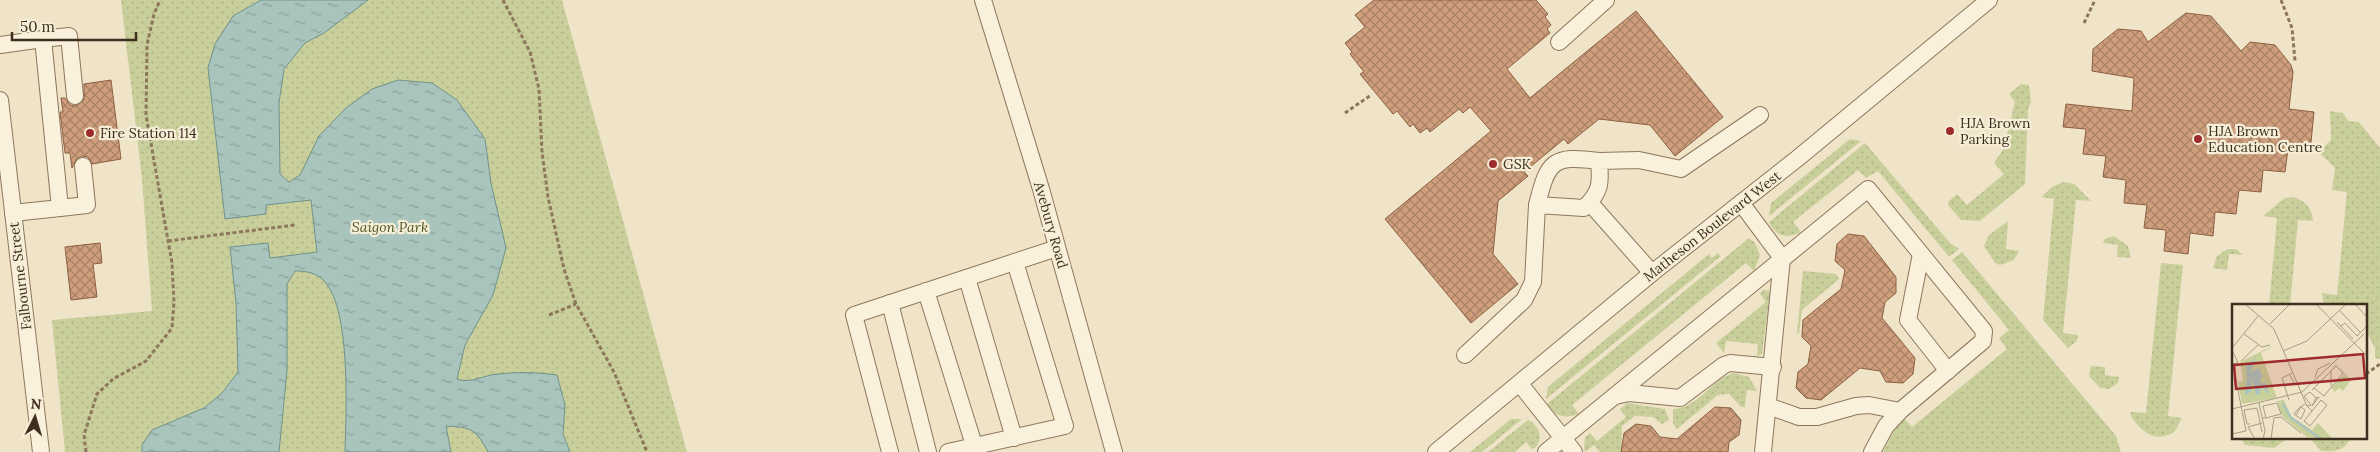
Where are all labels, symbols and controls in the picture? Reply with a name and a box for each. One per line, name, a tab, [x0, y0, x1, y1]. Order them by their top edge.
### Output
scale bar	[12, 10, 136, 42]
text: 50 m	[20, 17, 55, 36]
place label: HJA Brown Parking	[1960, 114, 2031, 148]
place label: HJA Brown Education Centre	[2208, 122, 2323, 156]
place label: Fire Station 114	[100, 124, 197, 142]
marker: HJA Brown Parking	[1944, 125, 1956, 137]
marker: Fire Station 114	[84, 127, 96, 139]
marker: HJA Brown Education Centre	[2192, 133, 2204, 145]
place label: GSK	[1503, 155, 1532, 173]
marker: GSK	[1487, 158, 1499, 170]
street label: Matheson Boulevard West	[1640, 166, 1785, 285]
street label: Avebury Road	[1030, 179, 1072, 270]
park label: Saigon Park	[352, 218, 428, 236]
street label: Falbourne Street	[4, 221, 36, 331]
inset map	[2232, 304, 2368, 440]
north arrow	[10, 392, 60, 442]
text: N	[30, 395, 42, 414]

